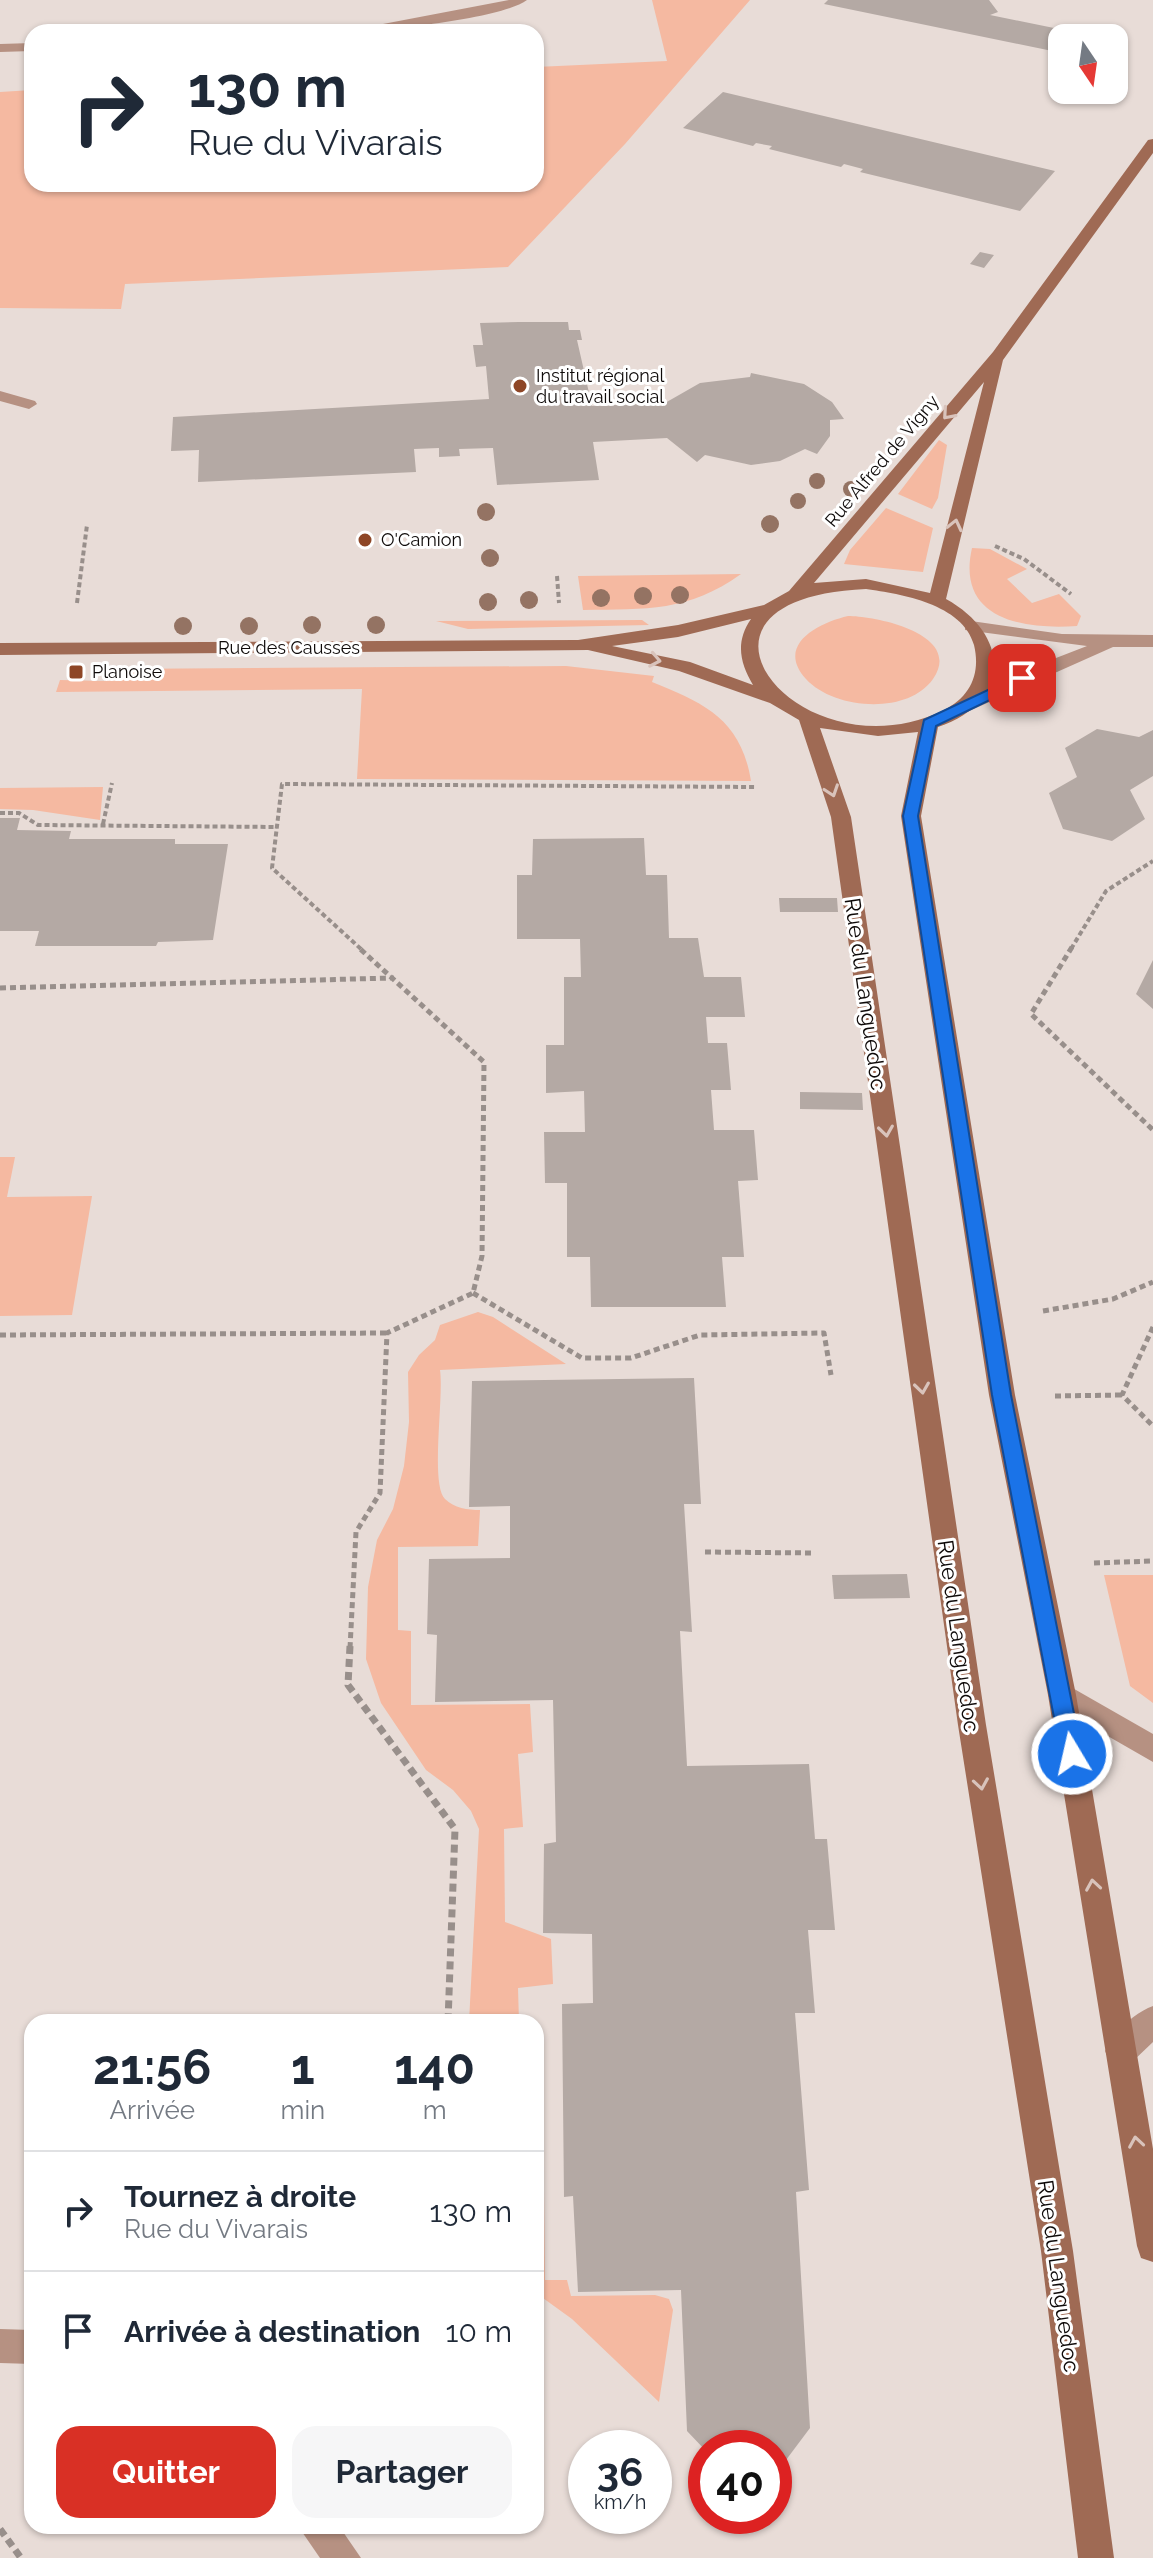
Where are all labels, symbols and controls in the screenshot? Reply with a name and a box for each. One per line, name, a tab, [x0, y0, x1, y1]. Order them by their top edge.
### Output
north arrow	[1048, 24, 1128, 104]
map controls	[1048, 24, 1128, 104]
text: 130 m	[188, 54, 347, 120]
icon: right	[56, 56, 160, 160]
text: Rue du Vivarais	[188, 121, 443, 163]
place label: Institut régional du travail social	[536, 365, 665, 407]
marker: Institut régional du travail social	[511, 377, 529, 395]
street label: Rue Alfred de Vigny	[820, 390, 943, 531]
one-way arrow	[943, 404, 958, 419]
one-way arrow	[946, 519, 963, 533]
place label: O'Camion	[381, 529, 462, 550]
marker: O'Camion	[356, 531, 374, 549]
street label: Rue des Causses	[218, 637, 360, 658]
pin	[988, 644, 1056, 712]
one-way arrow	[648, 651, 661, 668]
icon: arrive	[1000, 656, 1044, 700]
place label: Planoise	[92, 661, 163, 682]
marker: Planoise	[67, 663, 85, 681]
one-way arrow	[823, 784, 839, 798]
street label: Rue du Languedoc	[840, 896, 892, 1092]
one-way arrow	[877, 1125, 894, 1138]
one-way arrow	[913, 1381, 930, 1395]
street label: Rue du Languedoc	[933, 1538, 985, 1734]
position arrow	[1030, 1712, 1114, 1796]
one-way arrow	[972, 1777, 989, 1790]
one-way arrow	[1085, 1878, 1102, 1892]
text: 21:56	[93, 2039, 211, 2095]
text: 1	[291, 2039, 315, 2095]
text: 140	[394, 2039, 475, 2095]
text: Arrivée	[110, 2095, 195, 2125]
text: min	[281, 2095, 325, 2125]
text: m	[423, 2095, 447, 2125]
one-way arrow	[1128, 2135, 1145, 2148]
street label: Rue du Languedoc	[1033, 2178, 1085, 2374]
text: Tournez à droite	[124, 2179, 356, 2214]
icon: right	[56, 2189, 100, 2233]
text: 130 m	[430, 2194, 512, 2229]
text: Rue du Vivarais	[124, 2214, 308, 2244]
icon: arrive	[56, 2309, 100, 2353]
text: Arrivée à destination	[124, 2314, 420, 2349]
text: 10 m	[446, 2314, 512, 2349]
button: Quitter	[56, 2426, 276, 2518]
button: Partager	[292, 2426, 512, 2518]
speed limit sign: 40	[688, 2430, 792, 2534]
text: 36	[597, 2448, 643, 2495]
text: km/h	[594, 2490, 646, 2514]

